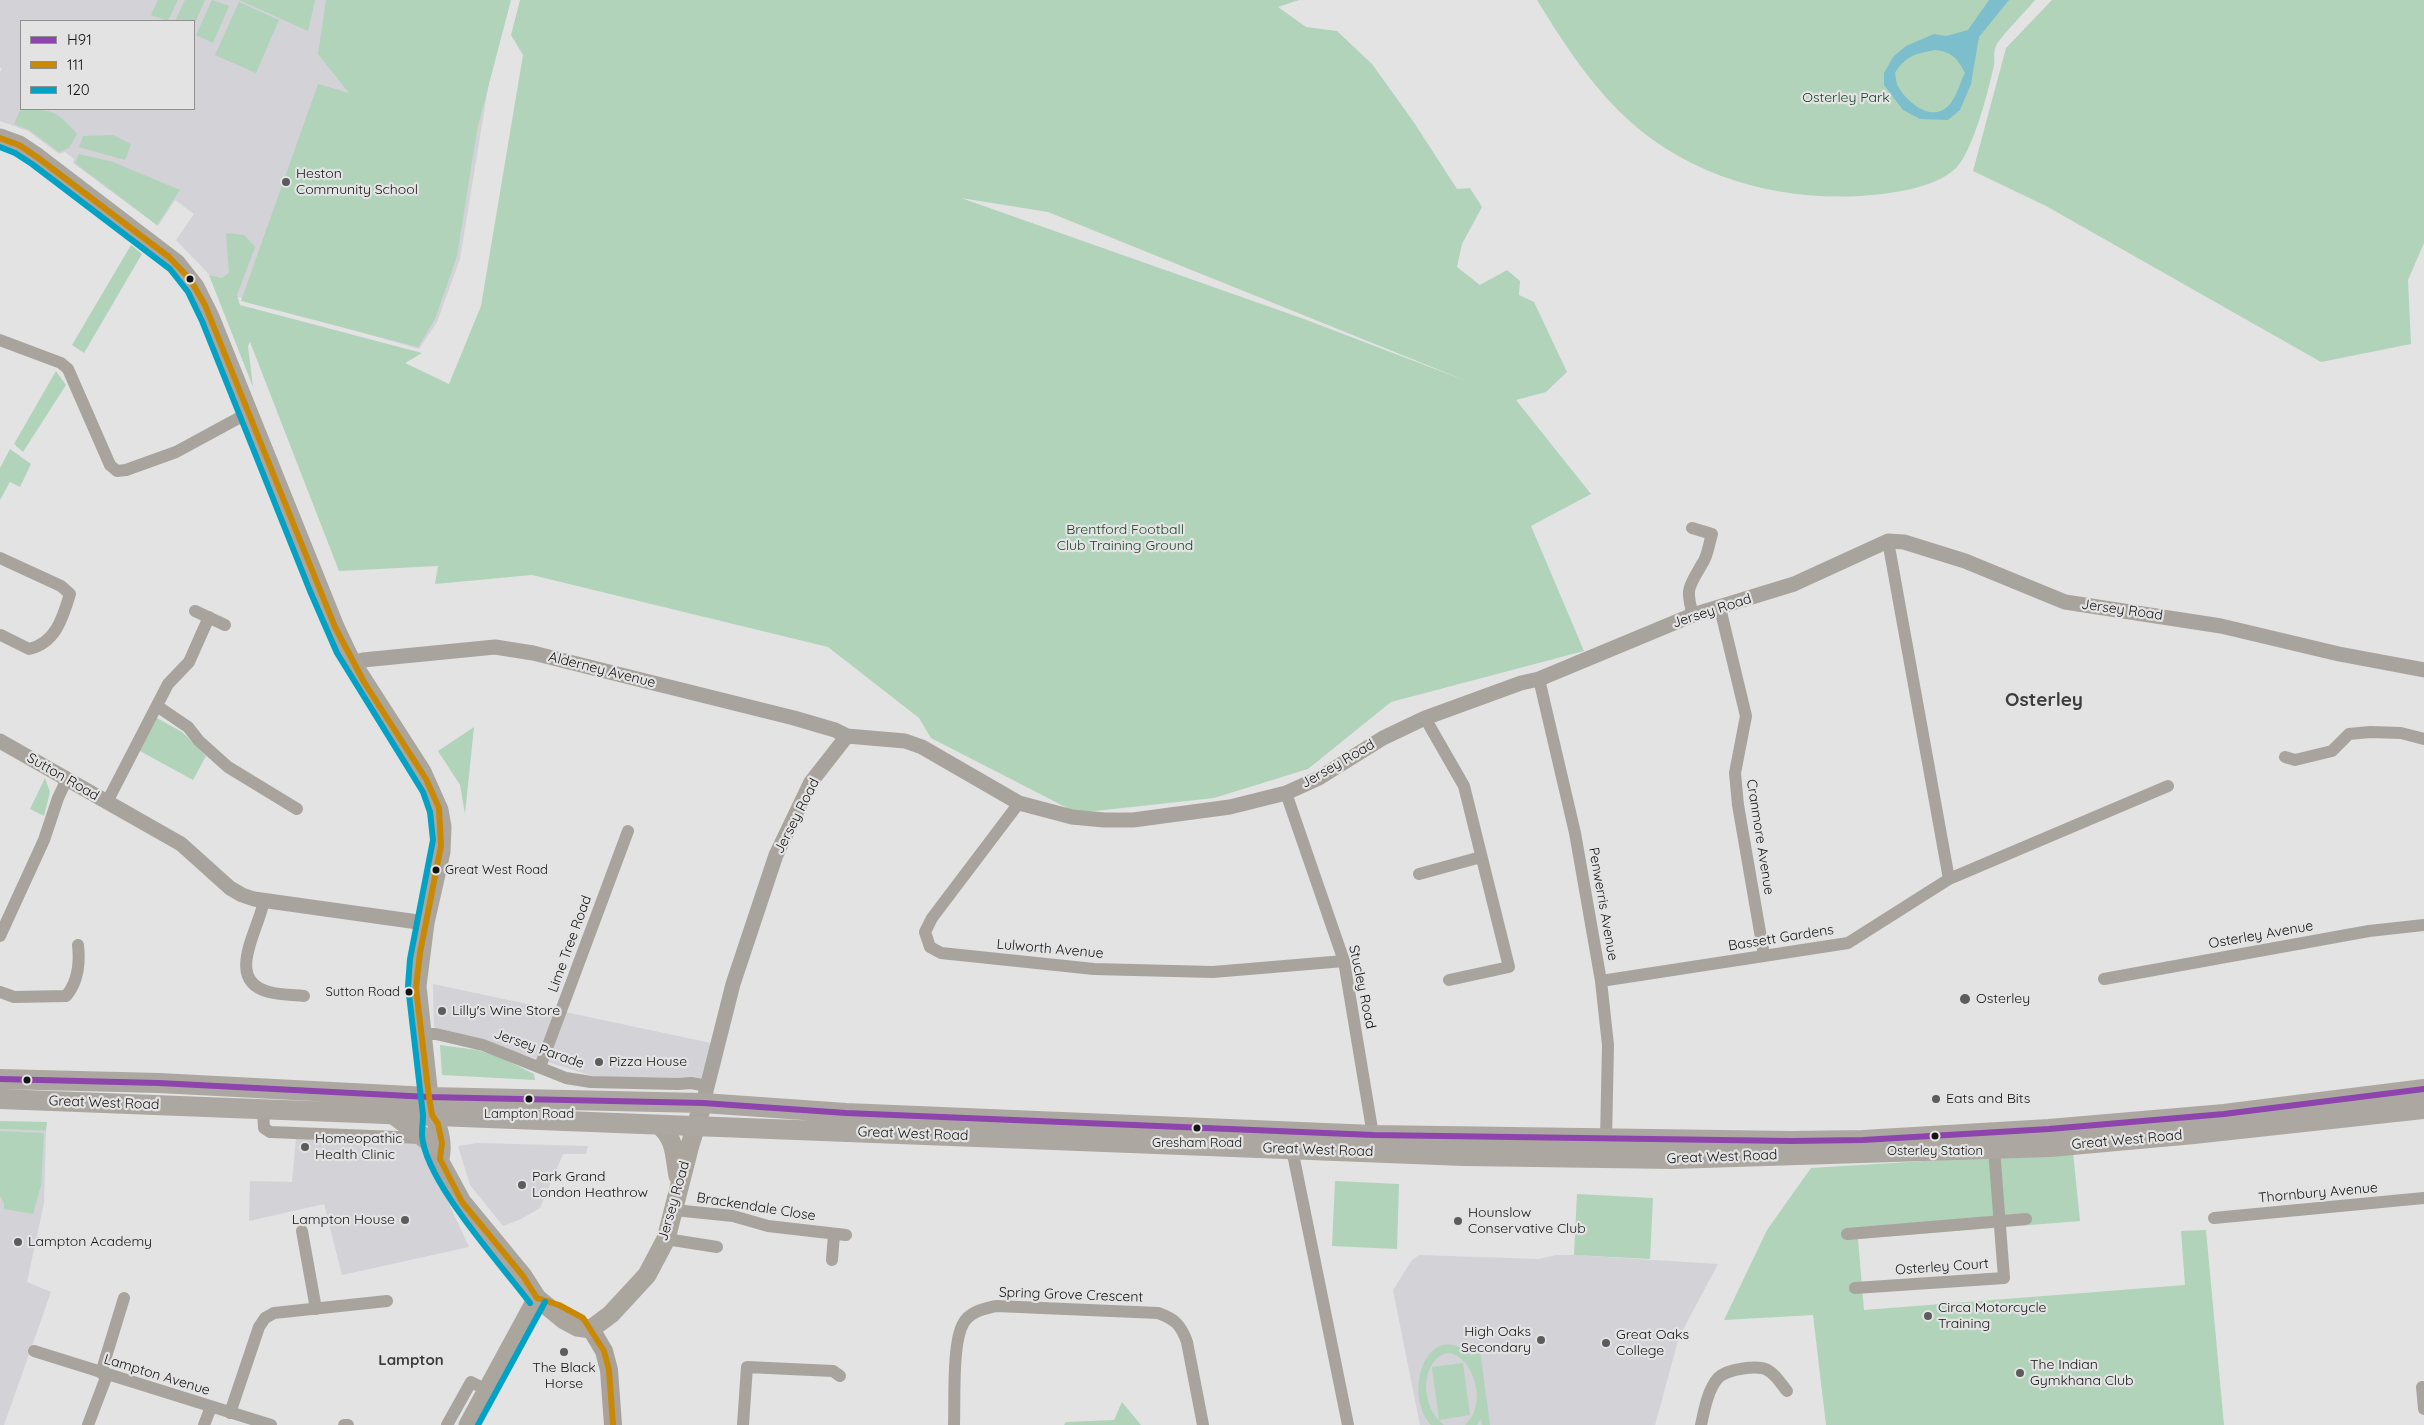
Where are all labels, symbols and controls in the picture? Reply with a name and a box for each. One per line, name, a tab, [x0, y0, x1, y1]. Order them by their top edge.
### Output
legend	[20, 20, 195, 110]
text: H91	[67, 30, 92, 49]
text: 111	[67, 55, 84, 74]
text: 120	[67, 80, 90, 99]
park label: Osterley Park	[1802, 90, 1890, 106]
place label: Heston Community School	[296, 166, 418, 198]
marker: Heston Community School	[280, 176, 292, 188]
unlabelled marker	[185, 274, 195, 284]
park label: Brentford Football Club Training Ground	[1057, 522, 1193, 554]
street label: Jersey Road	[1670, 590, 1754, 632]
street label: Jersey Road	[2080, 596, 2164, 624]
street label: Alderney Avenue	[547, 649, 657, 691]
district label: Osterley	[2005, 689, 2083, 711]
street label: Jersey Road	[1298, 736, 1378, 792]
street label: Sutton Road	[24, 750, 102, 804]
street label: Jersey Road	[771, 776, 823, 856]
street label: Cranmore Avenue	[1743, 778, 1777, 896]
street label: Penwerris Avenue	[1585, 846, 1621, 962]
place label: Great West Road	[445, 862, 548, 878]
marker: Great West Road	[431, 865, 441, 875]
street label: Lime Tree Road	[545, 893, 595, 995]
street label: Osterley Avenue	[2207, 918, 2315, 952]
street label: Bassett Gardens	[1727, 921, 1835, 955]
street label: Lulworth Avenue	[996, 936, 1104, 962]
street label: Stucley Road	[1345, 944, 1379, 1030]
place label: Sutton Road	[325, 984, 400, 1000]
marker: Sutton Road	[404, 987, 414, 997]
place label: Osterley	[1976, 991, 2030, 1007]
marker: Osterley	[1958, 992, 1972, 1006]
place label: Lilly's Wine Store	[452, 1003, 560, 1019]
marker: Lilly's Wine Store	[436, 1005, 448, 1017]
street label: Jersey Parade	[492, 1026, 586, 1072]
place label: Pizza House	[609, 1054, 687, 1070]
marker: Pizza House	[593, 1056, 605, 1068]
unlabelled marker	[22, 1075, 32, 1085]
place label: Eats and Bits	[1946, 1091, 2030, 1107]
street label: Great West Road	[48, 1093, 160, 1113]
marker: Eats and Bits	[1930, 1093, 1942, 1105]
marker: Lampton Road	[524, 1094, 534, 1104]
place label: Lampton Road	[484, 1106, 574, 1122]
marker: Gresham Road	[1192, 1123, 1202, 1133]
street label: Great West Road	[857, 1124, 969, 1144]
street label: Great West Road	[2071, 1127, 2183, 1153]
place label: Homeopathic Health Clinic	[315, 1131, 403, 1164]
marker: Osterley Station	[1930, 1131, 1940, 1141]
place label: Gresham Road	[1152, 1135, 1242, 1151]
street label: Great West Road	[1262, 1140, 1374, 1160]
marker: Homeopathic Health Clinic	[299, 1141, 311, 1153]
place label: Osterley Station	[1887, 1143, 1983, 1159]
street label: Great West Road	[1666, 1147, 1778, 1167]
street label: Jersey Road	[655, 1159, 693, 1243]
place label: Park Grand London Heathrow	[532, 1169, 648, 1202]
marker: Park Grand London Heathrow	[516, 1179, 528, 1191]
street label: Thornbury Avenue	[2258, 1179, 2378, 1207]
street label: Brackendale Close	[695, 1189, 817, 1225]
place label: Hounslow Conservative Club	[1468, 1205, 1586, 1238]
place label: Lampton House	[292, 1212, 395, 1228]
marker: Lampton House	[399, 1214, 411, 1226]
marker: Hounslow Conservative Club	[1452, 1215, 1464, 1227]
place label: Lampton Academy	[28, 1234, 152, 1250]
marker: Lampton Academy	[12, 1236, 24, 1248]
street label: Osterley Court	[1895, 1255, 1989, 1279]
street label: Spring Grove Crescent	[999, 1284, 1143, 1306]
place label: Circa Motorcycle Training	[1938, 1300, 2046, 1332]
marker: Circa Motorcycle Training	[1922, 1310, 1934, 1322]
place label: High Oaks Secondary	[1461, 1324, 1531, 1356]
place label: Great Oaks College	[1616, 1327, 1689, 1360]
marker: High Oaks Secondary	[1535, 1334, 1547, 1346]
marker: Great Oaks College	[1600, 1337, 1612, 1349]
marker: The Black Horse	[558, 1346, 570, 1358]
street label: Lampton Avenue	[102, 1351, 212, 1399]
district label: Lampton	[378, 1351, 444, 1369]
place label: The Indian Gymkhana Club	[2030, 1357, 2133, 1390]
place label: The Black Horse	[532, 1360, 596, 1392]
marker: The Indian Gymkhana Club	[2014, 1367, 2026, 1379]

